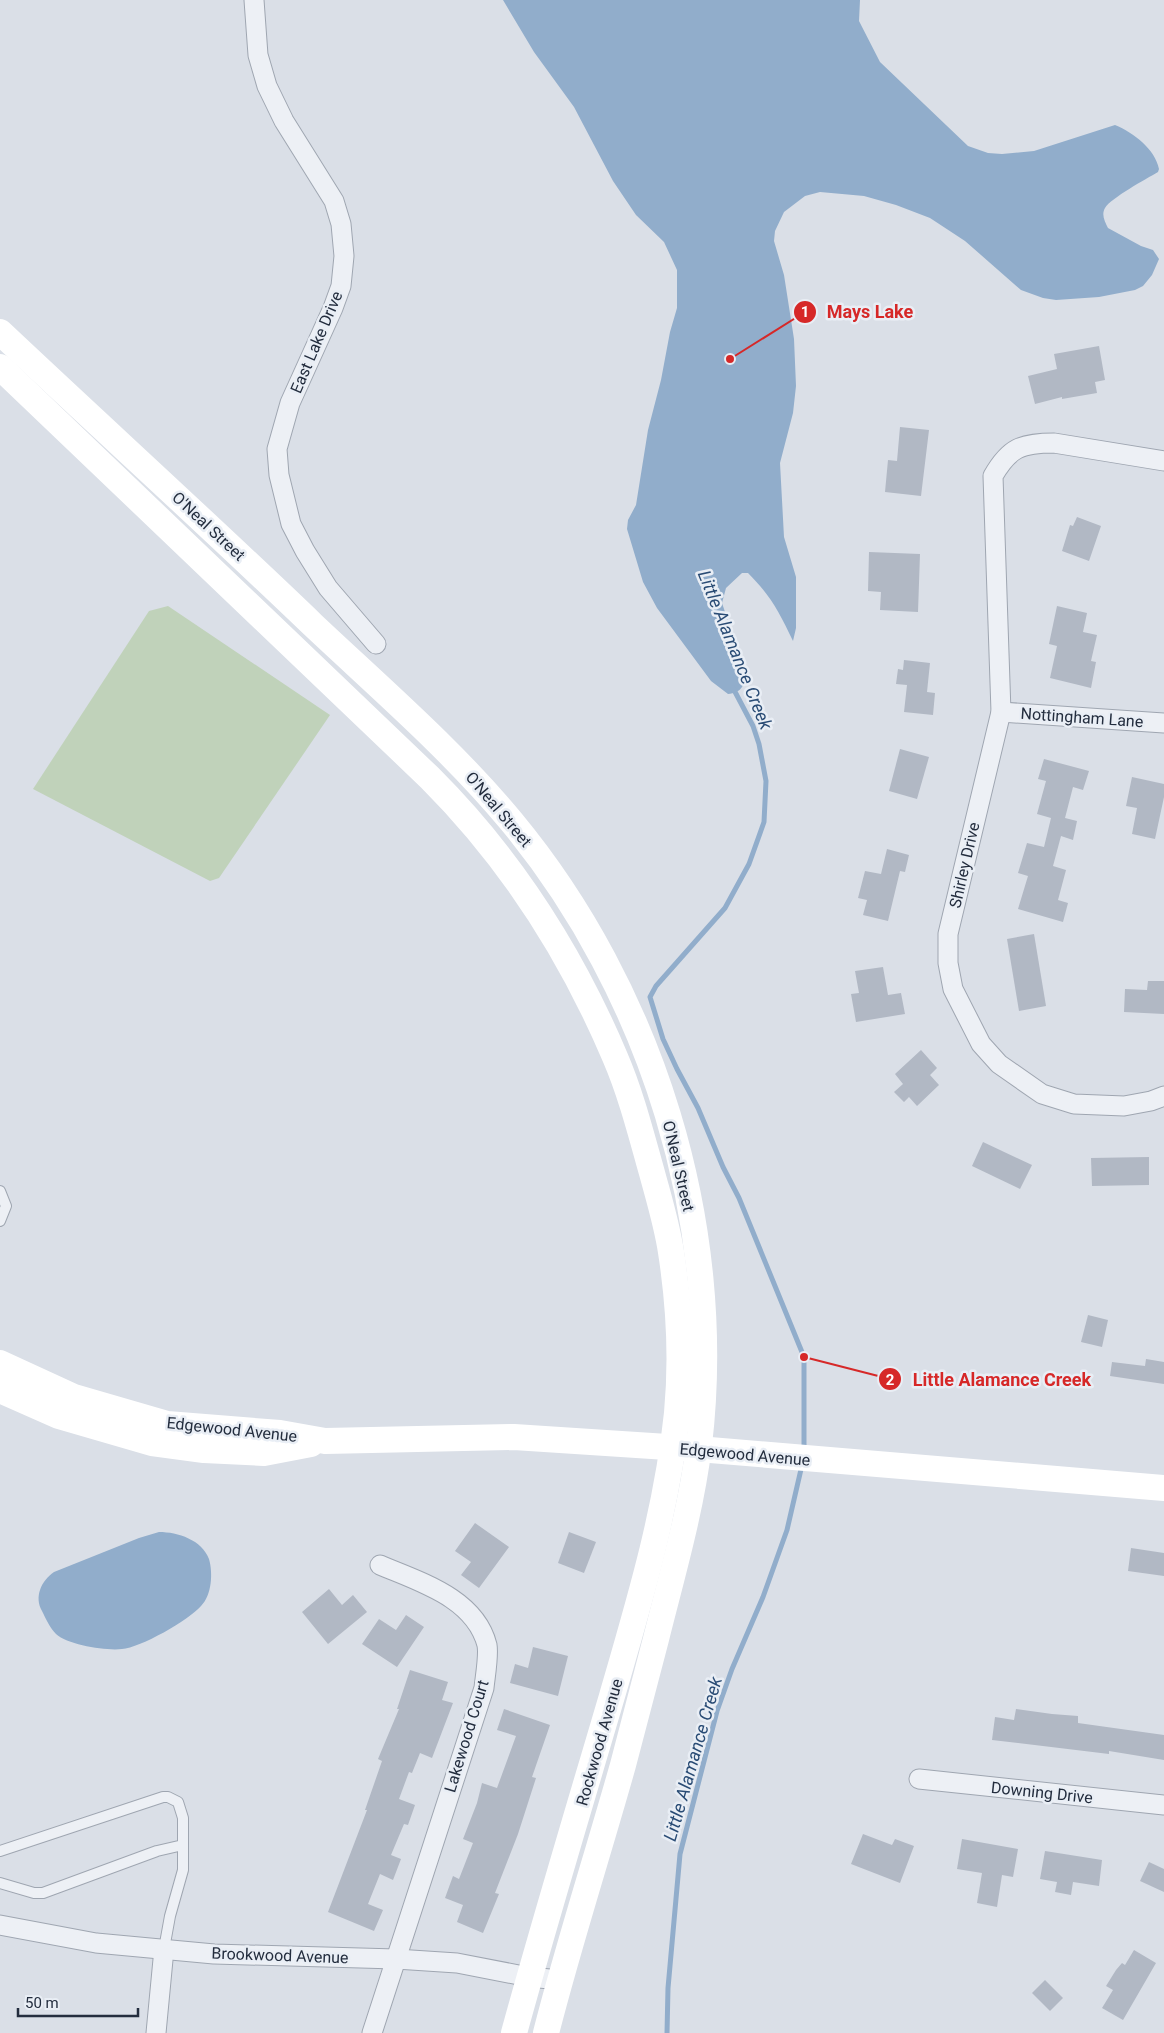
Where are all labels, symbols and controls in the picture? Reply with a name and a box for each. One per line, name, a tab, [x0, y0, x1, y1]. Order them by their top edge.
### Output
street label: East Lake Drive	[286, 288, 346, 396]
callout: Mays Lake	[792, 295, 924, 328]
text: Mays Lake	[827, 301, 914, 322]
text: 1	[801, 303, 809, 321]
street label: O'Neal Street	[168, 488, 249, 565]
water label: Little Alamance Creek	[694, 567, 777, 734]
street label: Nottingham Lane	[1020, 704, 1144, 731]
street label: O'Neal Street	[462, 768, 536, 851]
street label: Shirley Drive	[945, 820, 984, 910]
street label: O'Neal Street	[659, 1119, 698, 1213]
callout: Little Alamance Creek	[878, 1363, 1101, 1396]
text: Little Alamance Creek	[913, 1369, 1092, 1390]
text: 2	[886, 1371, 895, 1389]
street label: Edgewood Avenue	[166, 1413, 298, 1446]
street label: Edgewood Avenue	[679, 1439, 811, 1470]
water label: Little Alamance Creek	[659, 1673, 726, 1843]
street label: Rockwood Avenue	[572, 1677, 627, 1808]
street label: Lakewood Court	[440, 1678, 493, 1795]
street label: Downing Drive	[990, 1778, 1094, 1807]
street label: Brookwood Avenue	[211, 1944, 349, 1967]
scale bar	[18, 1986, 138, 2018]
text: 50 m	[25, 1994, 59, 2012]

